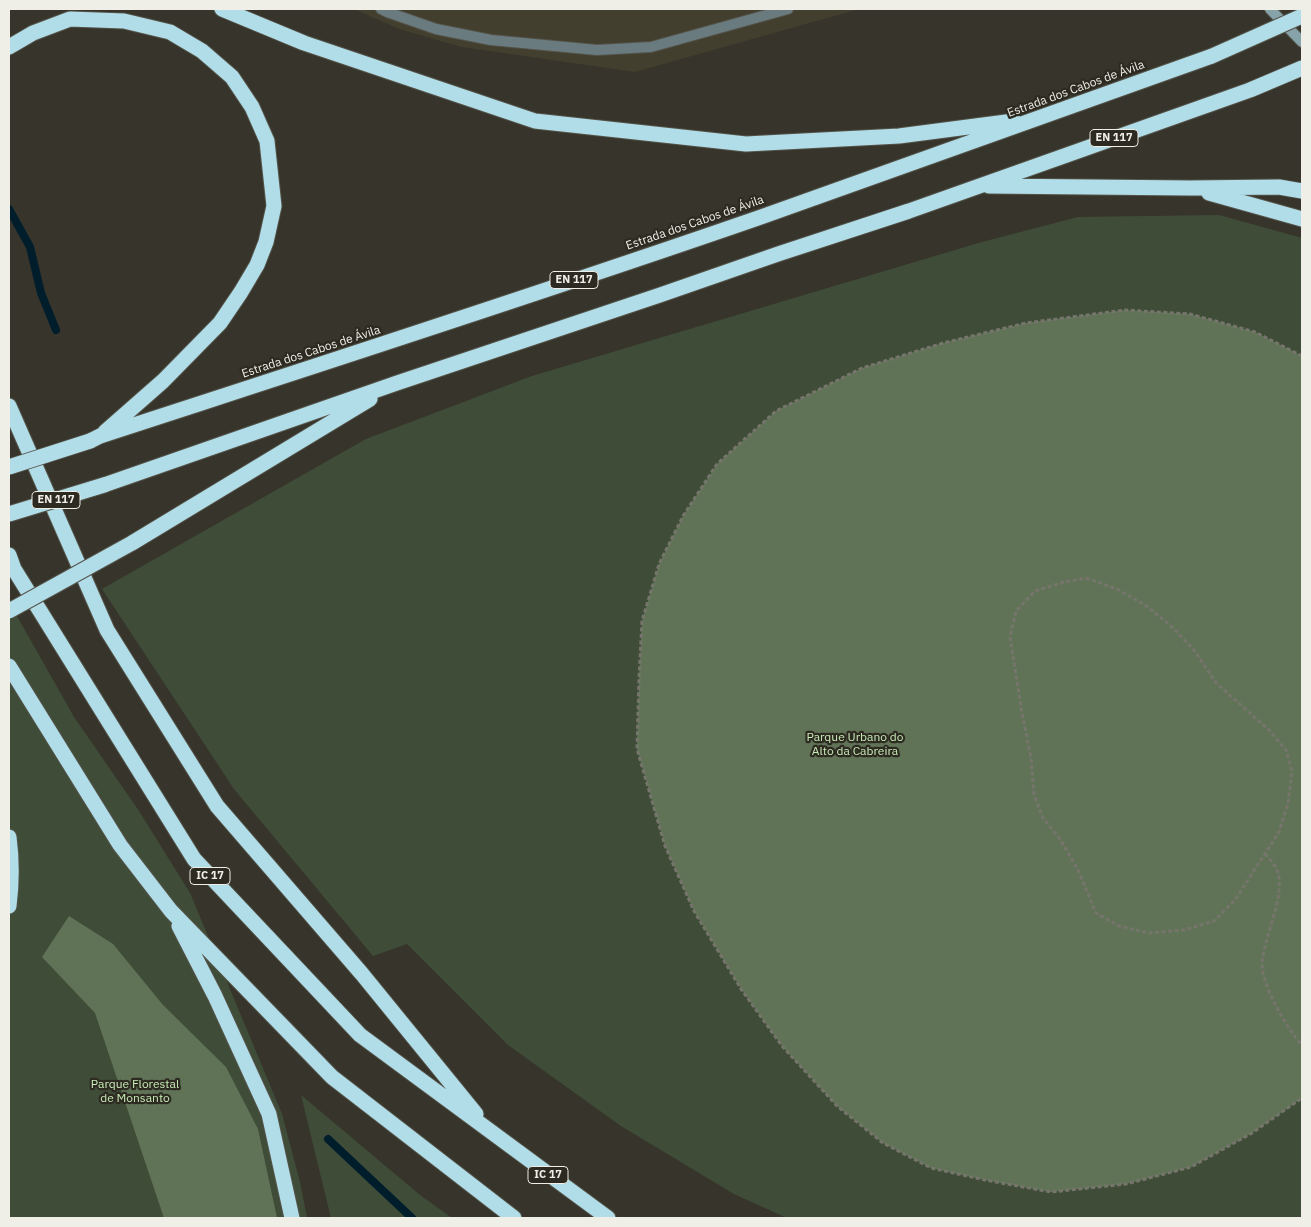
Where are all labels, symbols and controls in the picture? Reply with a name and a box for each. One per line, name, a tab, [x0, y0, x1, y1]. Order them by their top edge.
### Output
street label: Estrada dos Cabos de Ávila	[1005, 57, 1147, 121]
road number: EN 117	[1090, 130, 1138, 146]
street label: Estrada dos Cabos de Ávila	[624, 193, 766, 253]
road number: EN 117	[550, 272, 598, 288]
street label: Estrada dos Cabos de Ávila	[240, 323, 382, 381]
road number: EN 117	[32, 492, 80, 508]
park label: Parque Urbano do Alto da Cabreira	[806, 731, 904, 759]
road number: IC 17	[190, 868, 230, 884]
park label: Parque Florestal de Monsanto	[91, 1078, 179, 1106]
road number: IC 17	[528, 1166, 568, 1184]

